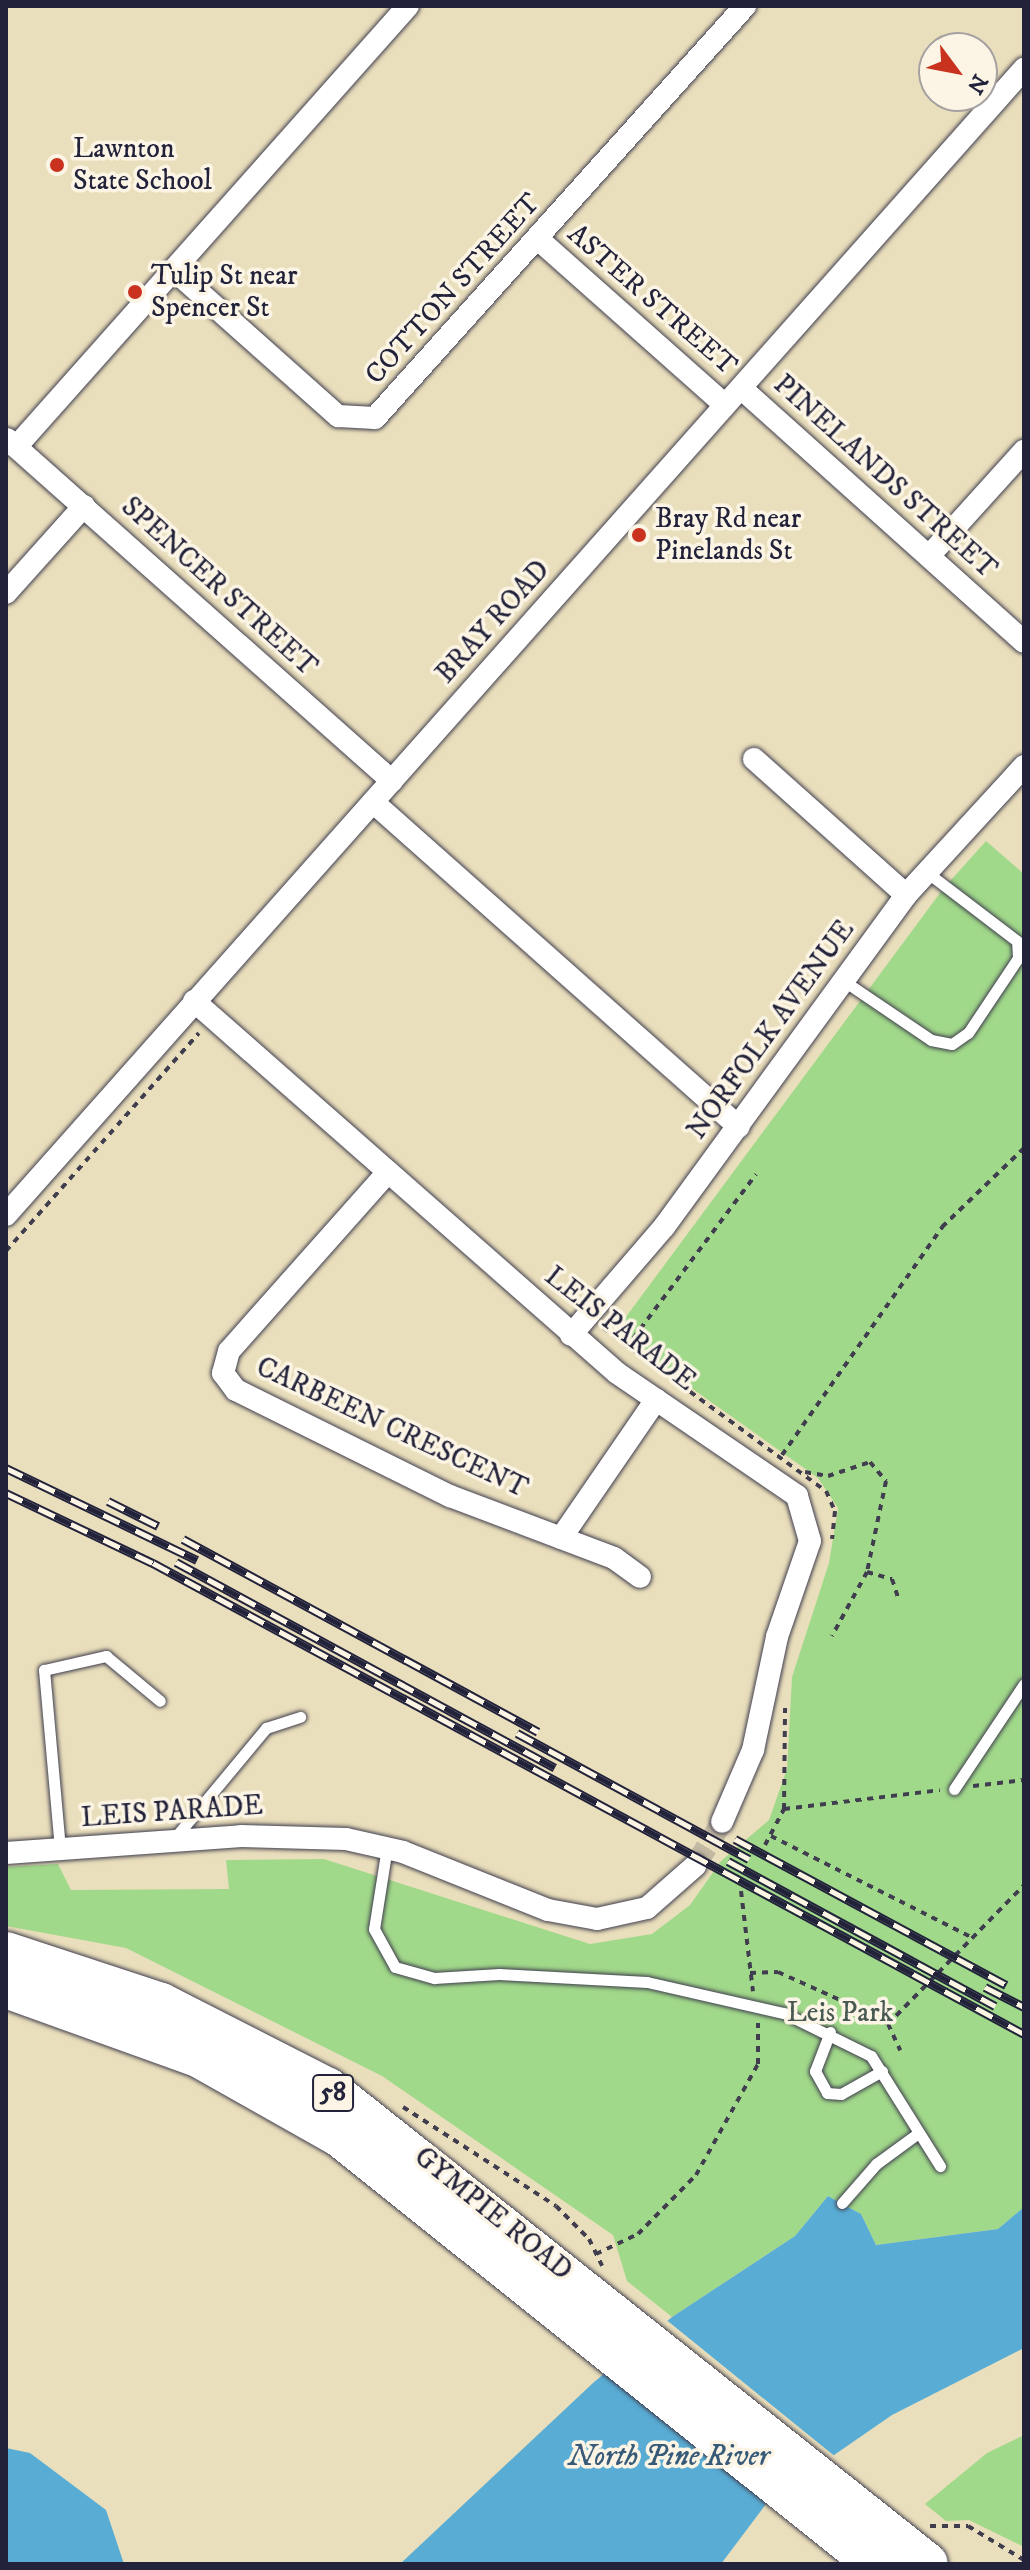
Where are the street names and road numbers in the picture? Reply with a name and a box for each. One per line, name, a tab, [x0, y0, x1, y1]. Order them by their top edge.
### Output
street label: COTTON STREET	[358, 187, 548, 391]
street label: ASTER STREET	[560, 217, 744, 383]
street label: PINELANDS STREET	[766, 368, 1004, 586]
street label: SPENCER STREET	[114, 490, 324, 684]
street label: BRAY ROAD	[429, 554, 557, 690]
street label: NORFOLK AVENUE	[680, 914, 862, 1146]
street label: LEIS PARADE	[538, 1260, 702, 1398]
street label: CARBEEN CRESCENT	[251, 1350, 533, 1506]
street label: LEIS PARADE	[80, 1789, 264, 1835]
road number: 58	[311, 2071, 355, 2115]
street label: GYMPIE ROAD	[407, 2140, 579, 2288]

